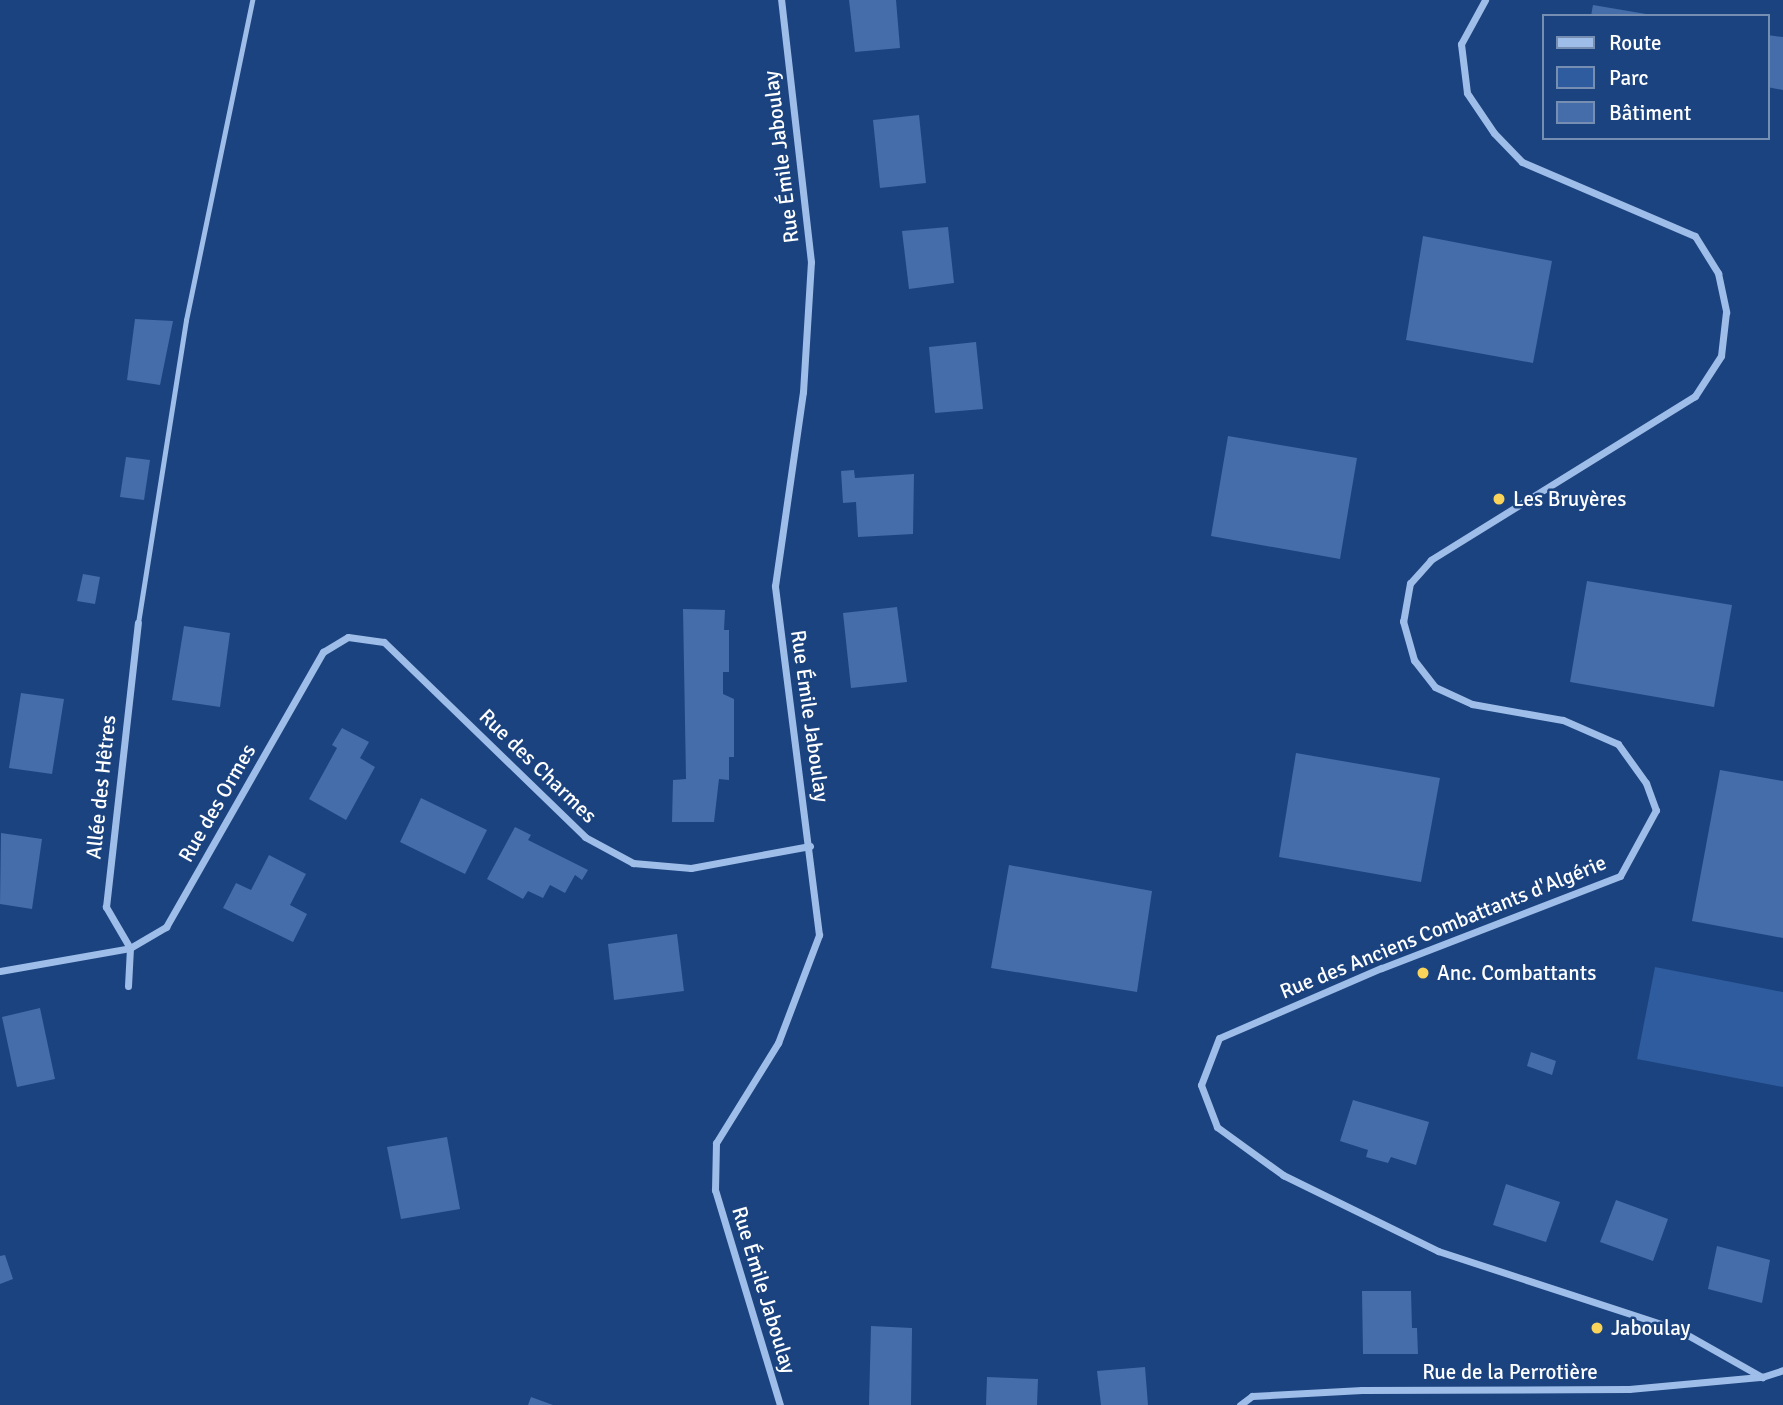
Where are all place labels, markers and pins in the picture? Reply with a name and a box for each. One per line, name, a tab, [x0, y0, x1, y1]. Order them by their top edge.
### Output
place label: Les Bruyères	[1513, 486, 1626, 512]
marker: Les Bruyères	[1491, 491, 1507, 507]
place label: Anc. Combattants	[1437, 960, 1596, 986]
marker: Anc. Combattants	[1415, 965, 1431, 981]
place label: Jaboulay	[1611, 1315, 1690, 1341]
marker: Jaboulay	[1589, 1320, 1605, 1336]

